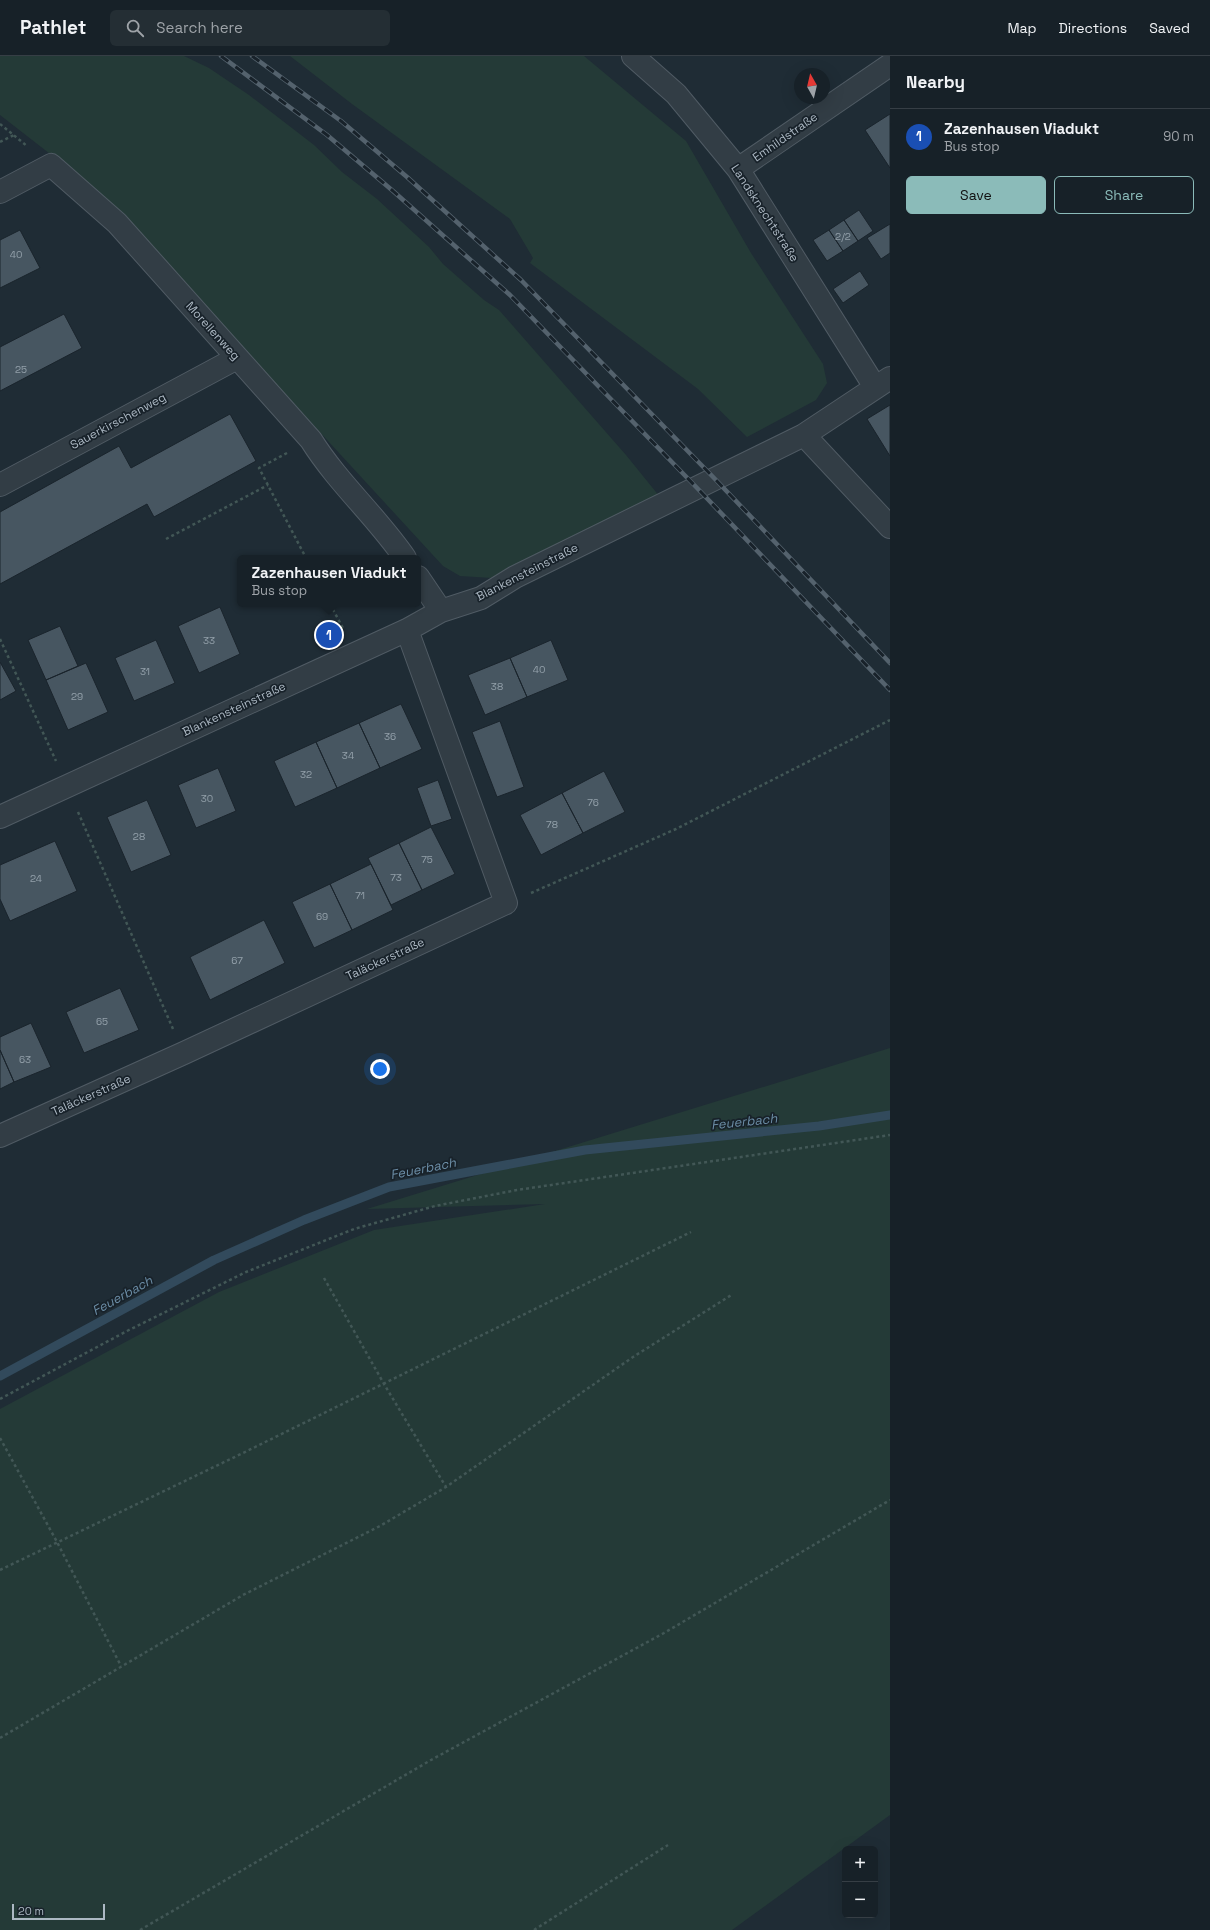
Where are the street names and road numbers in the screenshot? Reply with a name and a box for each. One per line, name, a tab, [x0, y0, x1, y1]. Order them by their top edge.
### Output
street label: Emhildstraße	[749, 109, 821, 165]
street label: Landsknechtstraße	[727, 161, 803, 265]
street label: Morellenweg	[182, 298, 244, 364]
street label: Sauerkirschenweg	[67, 389, 169, 453]
street label: Blankensteinstraße	[473, 539, 581, 605]
street label: Blankensteinstraße	[180, 678, 288, 740]
street label: Taläckerstraße	[343, 934, 427, 984]
street label: Taläckerstraße	[49, 1070, 133, 1120]

